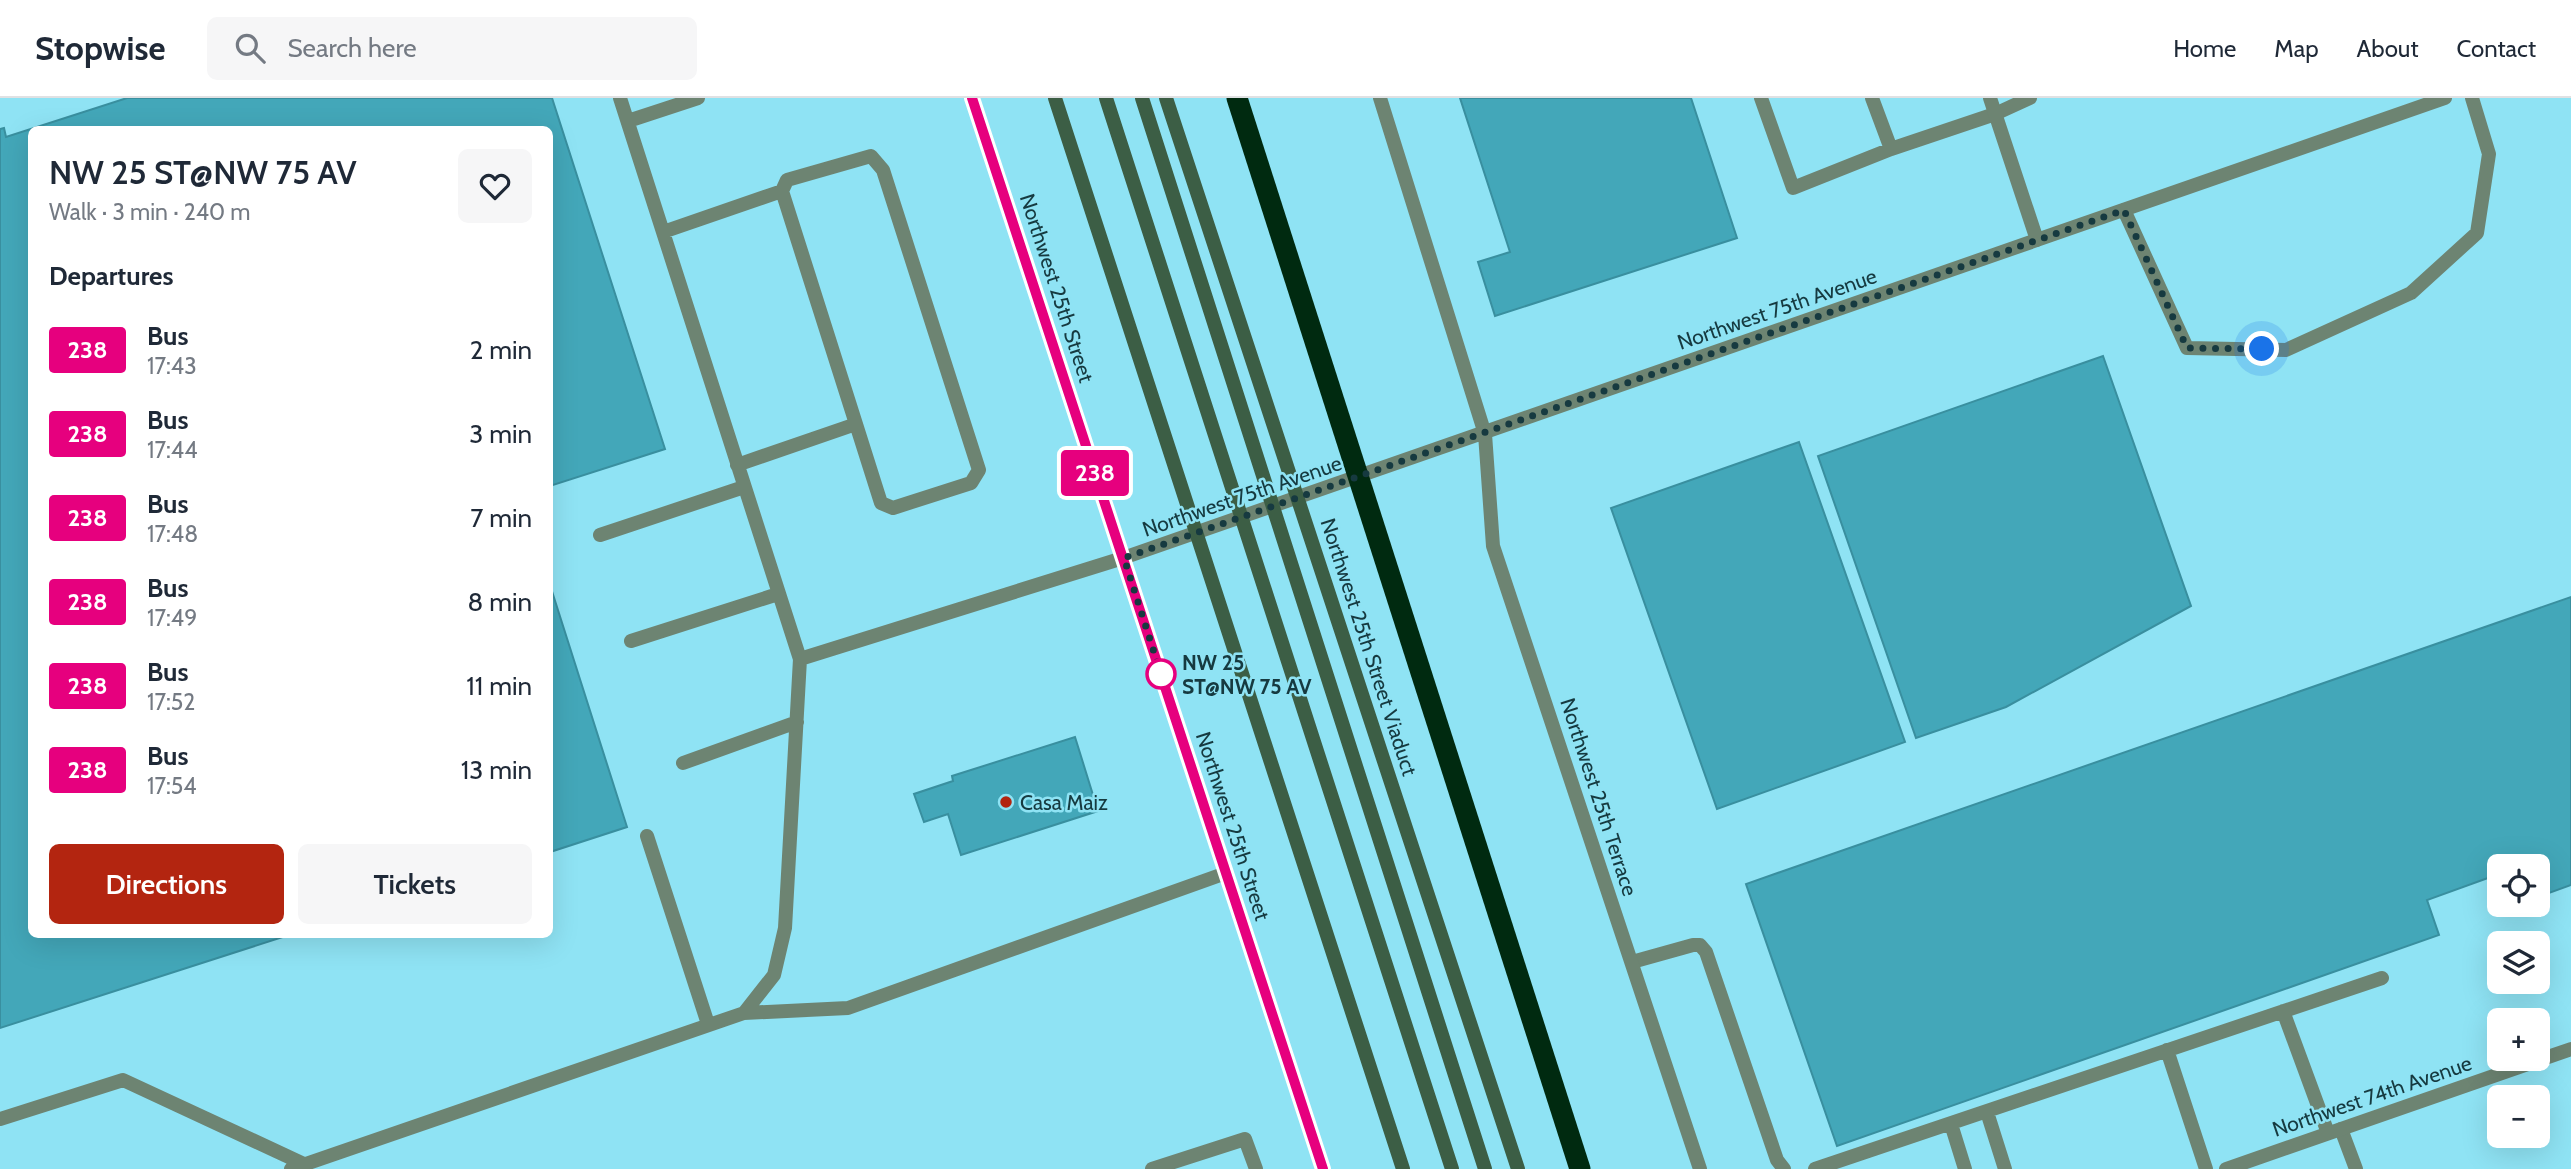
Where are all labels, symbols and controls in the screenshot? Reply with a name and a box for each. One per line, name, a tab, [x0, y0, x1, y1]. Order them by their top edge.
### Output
search box	[207, 17, 697, 80]
text: Stopwise	[35, 28, 165, 68]
icon: search	[231, 29, 269, 67]
text: Search here	[287, 32, 417, 64]
text: Home	[2173, 34, 2236, 63]
text: Map	[2274, 34, 2319, 63]
text: About	[2357, 34, 2419, 63]
text: Contact	[2457, 34, 2536, 63]
button: heart	[458, 149, 532, 223]
text: NW 25 ST@NW 75 AV	[49, 152, 357, 192]
street label: Northwest 25th Street	[1015, 191, 1099, 385]
text: Walk · 3 min · 240 m	[49, 198, 251, 226]
text: Departures	[49, 260, 173, 292]
street label: Northwest 75th Avenue	[1674, 263, 1880, 355]
text: Bus	[147, 320, 188, 352]
your location	[2244, 331, 2279, 366]
text: 2 min	[470, 334, 532, 366]
text: 238	[67, 335, 108, 364]
text: 17:43	[147, 352, 197, 380]
text: Bus	[147, 404, 188, 436]
text: 3 min	[469, 418, 532, 450]
text: 238	[67, 419, 108, 448]
text: 17:44	[147, 436, 197, 464]
line badge: 238	[1055, 450, 1135, 496]
street label: Northwest 75th Avenue	[1139, 450, 1345, 542]
text: 238	[1075, 458, 1115, 487]
text: Bus	[147, 488, 188, 520]
text: 7 min	[470, 502, 532, 534]
text: 238	[67, 503, 108, 532]
street label: Northwest 25th Street Viaduct	[1316, 515, 1422, 779]
text: 17:48	[147, 520, 198, 548]
text: Bus	[147, 572, 188, 604]
text: 8 min	[468, 586, 532, 618]
text: 238	[67, 587, 108, 616]
text: 17:49	[147, 604, 197, 632]
place label: NW 25 ST@NW 75 AV	[1182, 650, 1312, 699]
text: Bus	[147, 656, 188, 688]
marker: NW 25 ST@NW 75 AV	[1146, 659, 1176, 689]
text: 11 min	[466, 670, 532, 702]
text: 238	[67, 671, 108, 700]
text: 17:52	[147, 688, 195, 716]
street label: Northwest 25th Terrace	[1555, 695, 1643, 899]
street label: Northwest 25th Street	[1191, 729, 1275, 923]
text: Bus	[147, 740, 188, 772]
text: 13 min	[461, 754, 532, 786]
text: 238	[67, 755, 108, 784]
text: 17:54	[147, 772, 197, 800]
place label: Casa Maiz	[1020, 790, 1108, 815]
marker: Casa Maiz	[998, 794, 1014, 810]
button: Directions	[49, 844, 284, 924]
button: Tickets	[298, 844, 532, 924]
map controls	[2487, 854, 2550, 1148]
button: locate	[2487, 854, 2550, 917]
button: layers	[2487, 931, 2550, 994]
button: +	[2487, 1008, 2550, 1071]
street label: Northwest 74th Avenue	[2269, 1050, 2475, 1142]
button: −	[2487, 1085, 2550, 1148]

